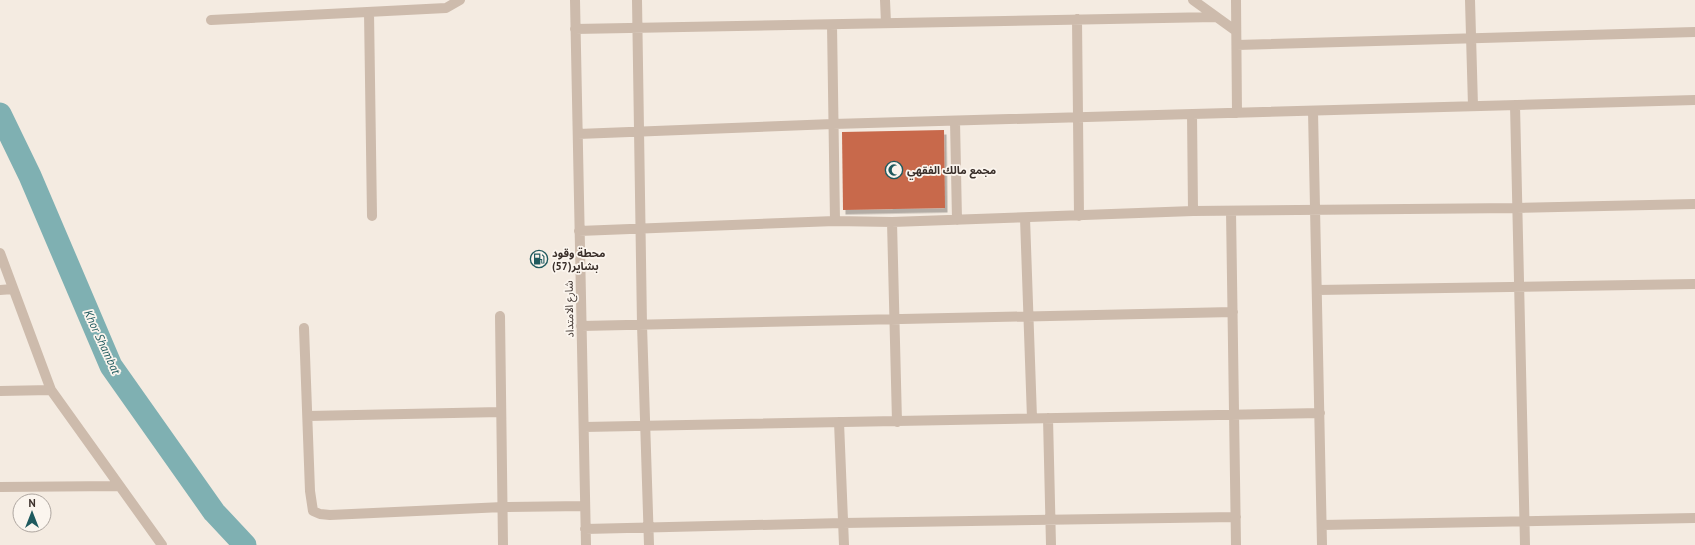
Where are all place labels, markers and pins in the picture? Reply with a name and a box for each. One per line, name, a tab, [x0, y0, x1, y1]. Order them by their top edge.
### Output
mosque icon: مجمع مالك الفقهي	[884, 160, 904, 180]
place label: مجمع مالك الفقهي	[907, 163, 996, 180]
place label: محطة وقود بشاير(57)	[552, 246, 605, 273]
fuel station icon: محطة وقود بشاير(57)	[529, 249, 549, 269]

